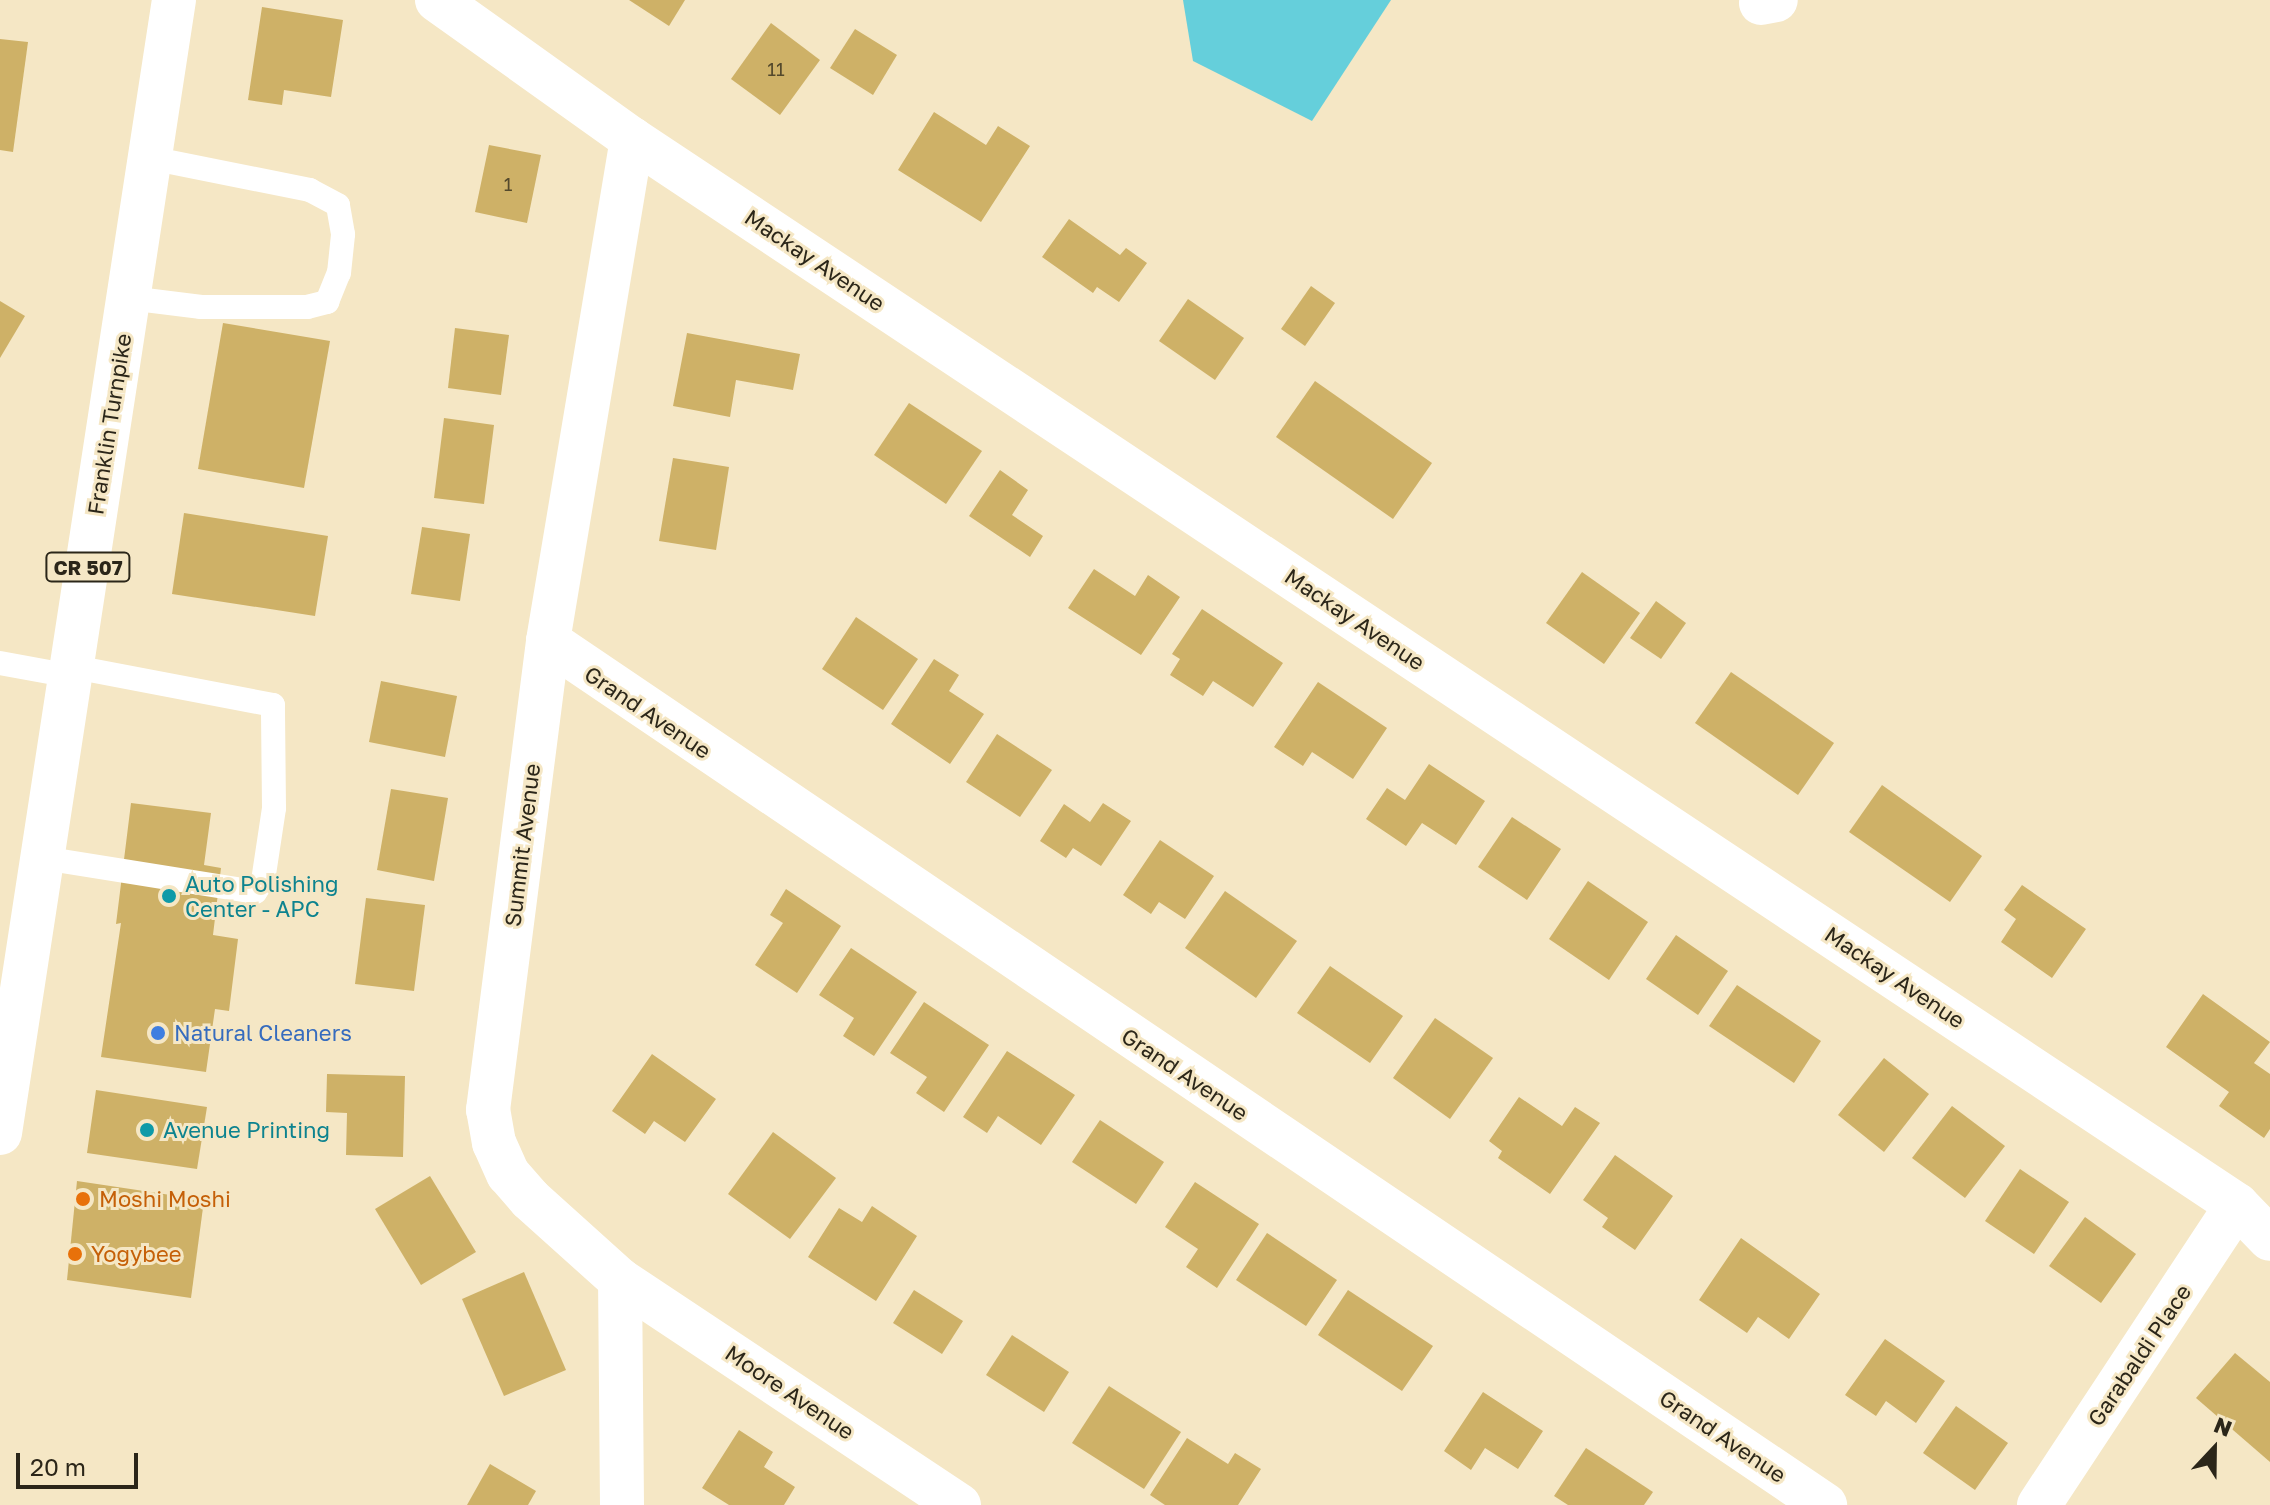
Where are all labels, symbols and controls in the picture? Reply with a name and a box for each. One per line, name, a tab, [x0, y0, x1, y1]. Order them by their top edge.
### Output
house number: 11	[767, 58, 785, 80]
house number: 1	[504, 173, 512, 195]
street label: Mackay Avenue	[740, 203, 890, 317]
street label: Franklin Turnpike	[82, 332, 136, 516]
road number: CR 507	[44, 551, 132, 583]
street label: Mackay Avenue	[1280, 562, 1430, 676]
street label: Grand Avenue	[580, 660, 716, 764]
street label: Summit Avenue	[499, 762, 545, 928]
place label: Auto Polishing Center - APC	[185, 870, 339, 922]
marker: Auto Polishing Center - APC	[160, 887, 178, 905]
street label: Mackay Avenue	[1820, 920, 1970, 1034]
place label: Natural Cleaners	[174, 1020, 352, 1046]
street label: Grand Avenue	[1117, 1022, 1253, 1126]
marker: Natural Cleaners	[149, 1024, 167, 1042]
place label: Avenue Printing	[163, 1117, 330, 1143]
marker: Avenue Printing	[138, 1121, 156, 1139]
place label: Moshi Moshi	[99, 1186, 231, 1212]
marker: Moshi Moshi	[74, 1190, 92, 1208]
place label: Yogybee	[91, 1241, 181, 1267]
marker: Yogybee	[66, 1245, 84, 1263]
street label: Garabaldi Place	[2082, 1279, 2196, 1431]
street label: Moore Avenue	[721, 1339, 859, 1445]
street label: Grand Avenue	[1655, 1384, 1791, 1488]
north arrow	[2174, 1409, 2254, 1489]
text: N	[2210, 1411, 2236, 1442]
scale bar	[20, 1437, 142, 1487]
text: 20 m	[30, 1452, 86, 1481]

